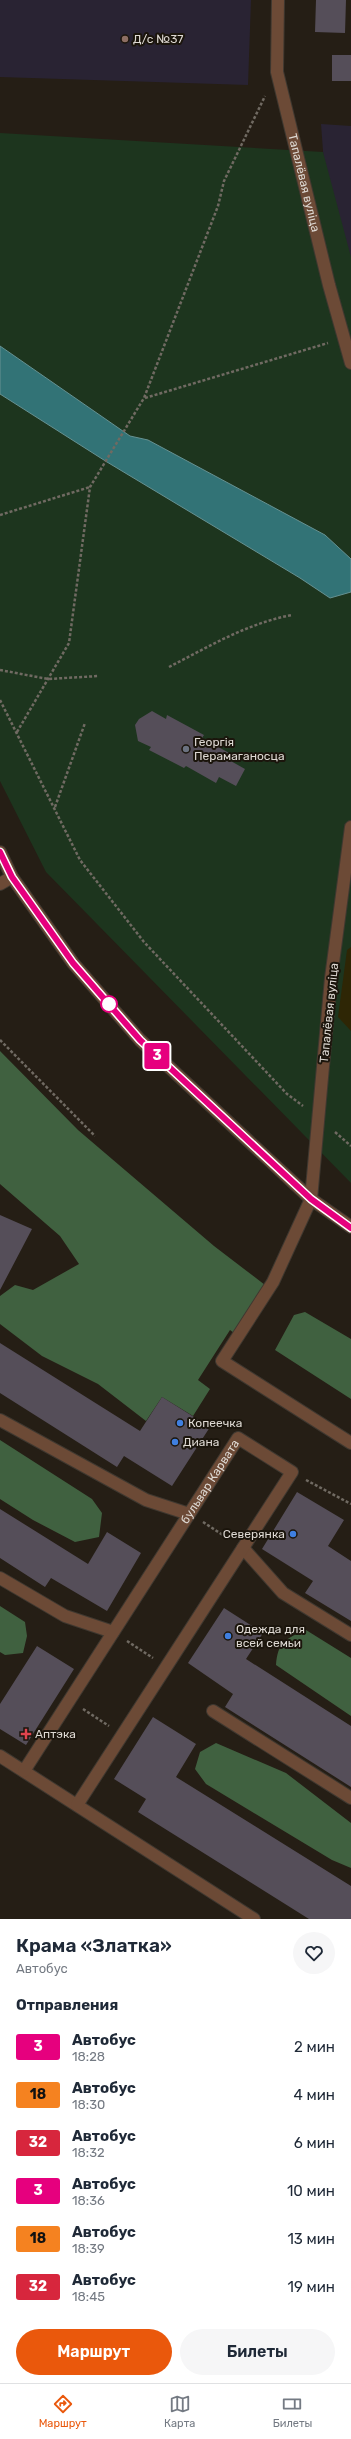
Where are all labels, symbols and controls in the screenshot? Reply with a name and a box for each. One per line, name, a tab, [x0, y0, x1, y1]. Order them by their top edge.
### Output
place label: Д/с №37	[133, 32, 184, 46]
marker: Д/с №37	[120, 34, 130, 44]
street label: Тапалёвая вуліца	[285, 132, 323, 233]
place label: Георгія Перамаганосца	[194, 735, 285, 763]
marker: Георгія Перамаганосца	[181, 744, 191, 754]
street label: Тапалёвая вуліца	[317, 962, 341, 1064]
unlabelled marker	[100, 995, 118, 1013]
line badge: 3	[144, 1043, 170, 1069]
text: 3	[152, 1047, 162, 1064]
place label: Копеечка	[188, 1416, 242, 1430]
marker: Копеечка	[175, 1418, 185, 1428]
place label: Диана	[183, 1435, 219, 1449]
marker: Диана	[170, 1437, 180, 1447]
street label: бульвар Карвата	[178, 1437, 242, 1526]
place label: Северянка	[223, 1527, 285, 1541]
marker: Северянка	[288, 1529, 298, 1539]
place label: Одежда для всей семьи	[236, 1622, 305, 1650]
marker: Одежда для всей семьи	[223, 1631, 233, 1641]
place label: Аптэка	[35, 1727, 76, 1741]
marker: Аптэка	[20, 1728, 32, 1740]
button: heart	[293, 1932, 335, 1974]
text: Крама «Златка»	[16, 1934, 172, 1957]
text: Автобус	[16, 1961, 68, 1976]
text: Отправления	[16, 1996, 118, 2014]
text: Автобус	[72, 2031, 136, 2049]
text: 3	[33, 2038, 43, 2055]
text: 2 мин	[294, 2038, 335, 2056]
text: 18:28	[72, 2049, 105, 2064]
text: Автобус	[72, 2079, 136, 2097]
text: 18	[30, 2086, 46, 2103]
text: 4 мин	[294, 2086, 335, 2104]
text: 18:30	[72, 2097, 105, 2112]
text: Автобус	[72, 2127, 136, 2145]
text: 32	[29, 2134, 47, 2151]
text: 6 мин	[294, 2134, 335, 2152]
text: 18:32	[72, 2145, 105, 2160]
text: Автобус	[72, 2175, 136, 2193]
text: 3	[33, 2182, 43, 2199]
text: 10 мин	[287, 2182, 335, 2200]
text: 18:36	[72, 2193, 105, 2208]
text: Автобус	[72, 2223, 136, 2241]
text: 18	[30, 2230, 46, 2247]
text: 13 мин	[287, 2230, 335, 2248]
text: 18:39	[72, 2241, 105, 2256]
text: Автобус	[72, 2271, 136, 2289]
text: 32	[29, 2278, 47, 2295]
text: 19 мин	[288, 2278, 335, 2296]
text: 18:45	[72, 2289, 105, 2304]
button: Маршрут	[16, 2329, 172, 2375]
button: Билеты	[180, 2329, 335, 2375]
tab: Маршрут	[39, 2393, 87, 2430]
tab: Карта	[164, 2393, 195, 2430]
tab: Билеты	[273, 2393, 312, 2430]

